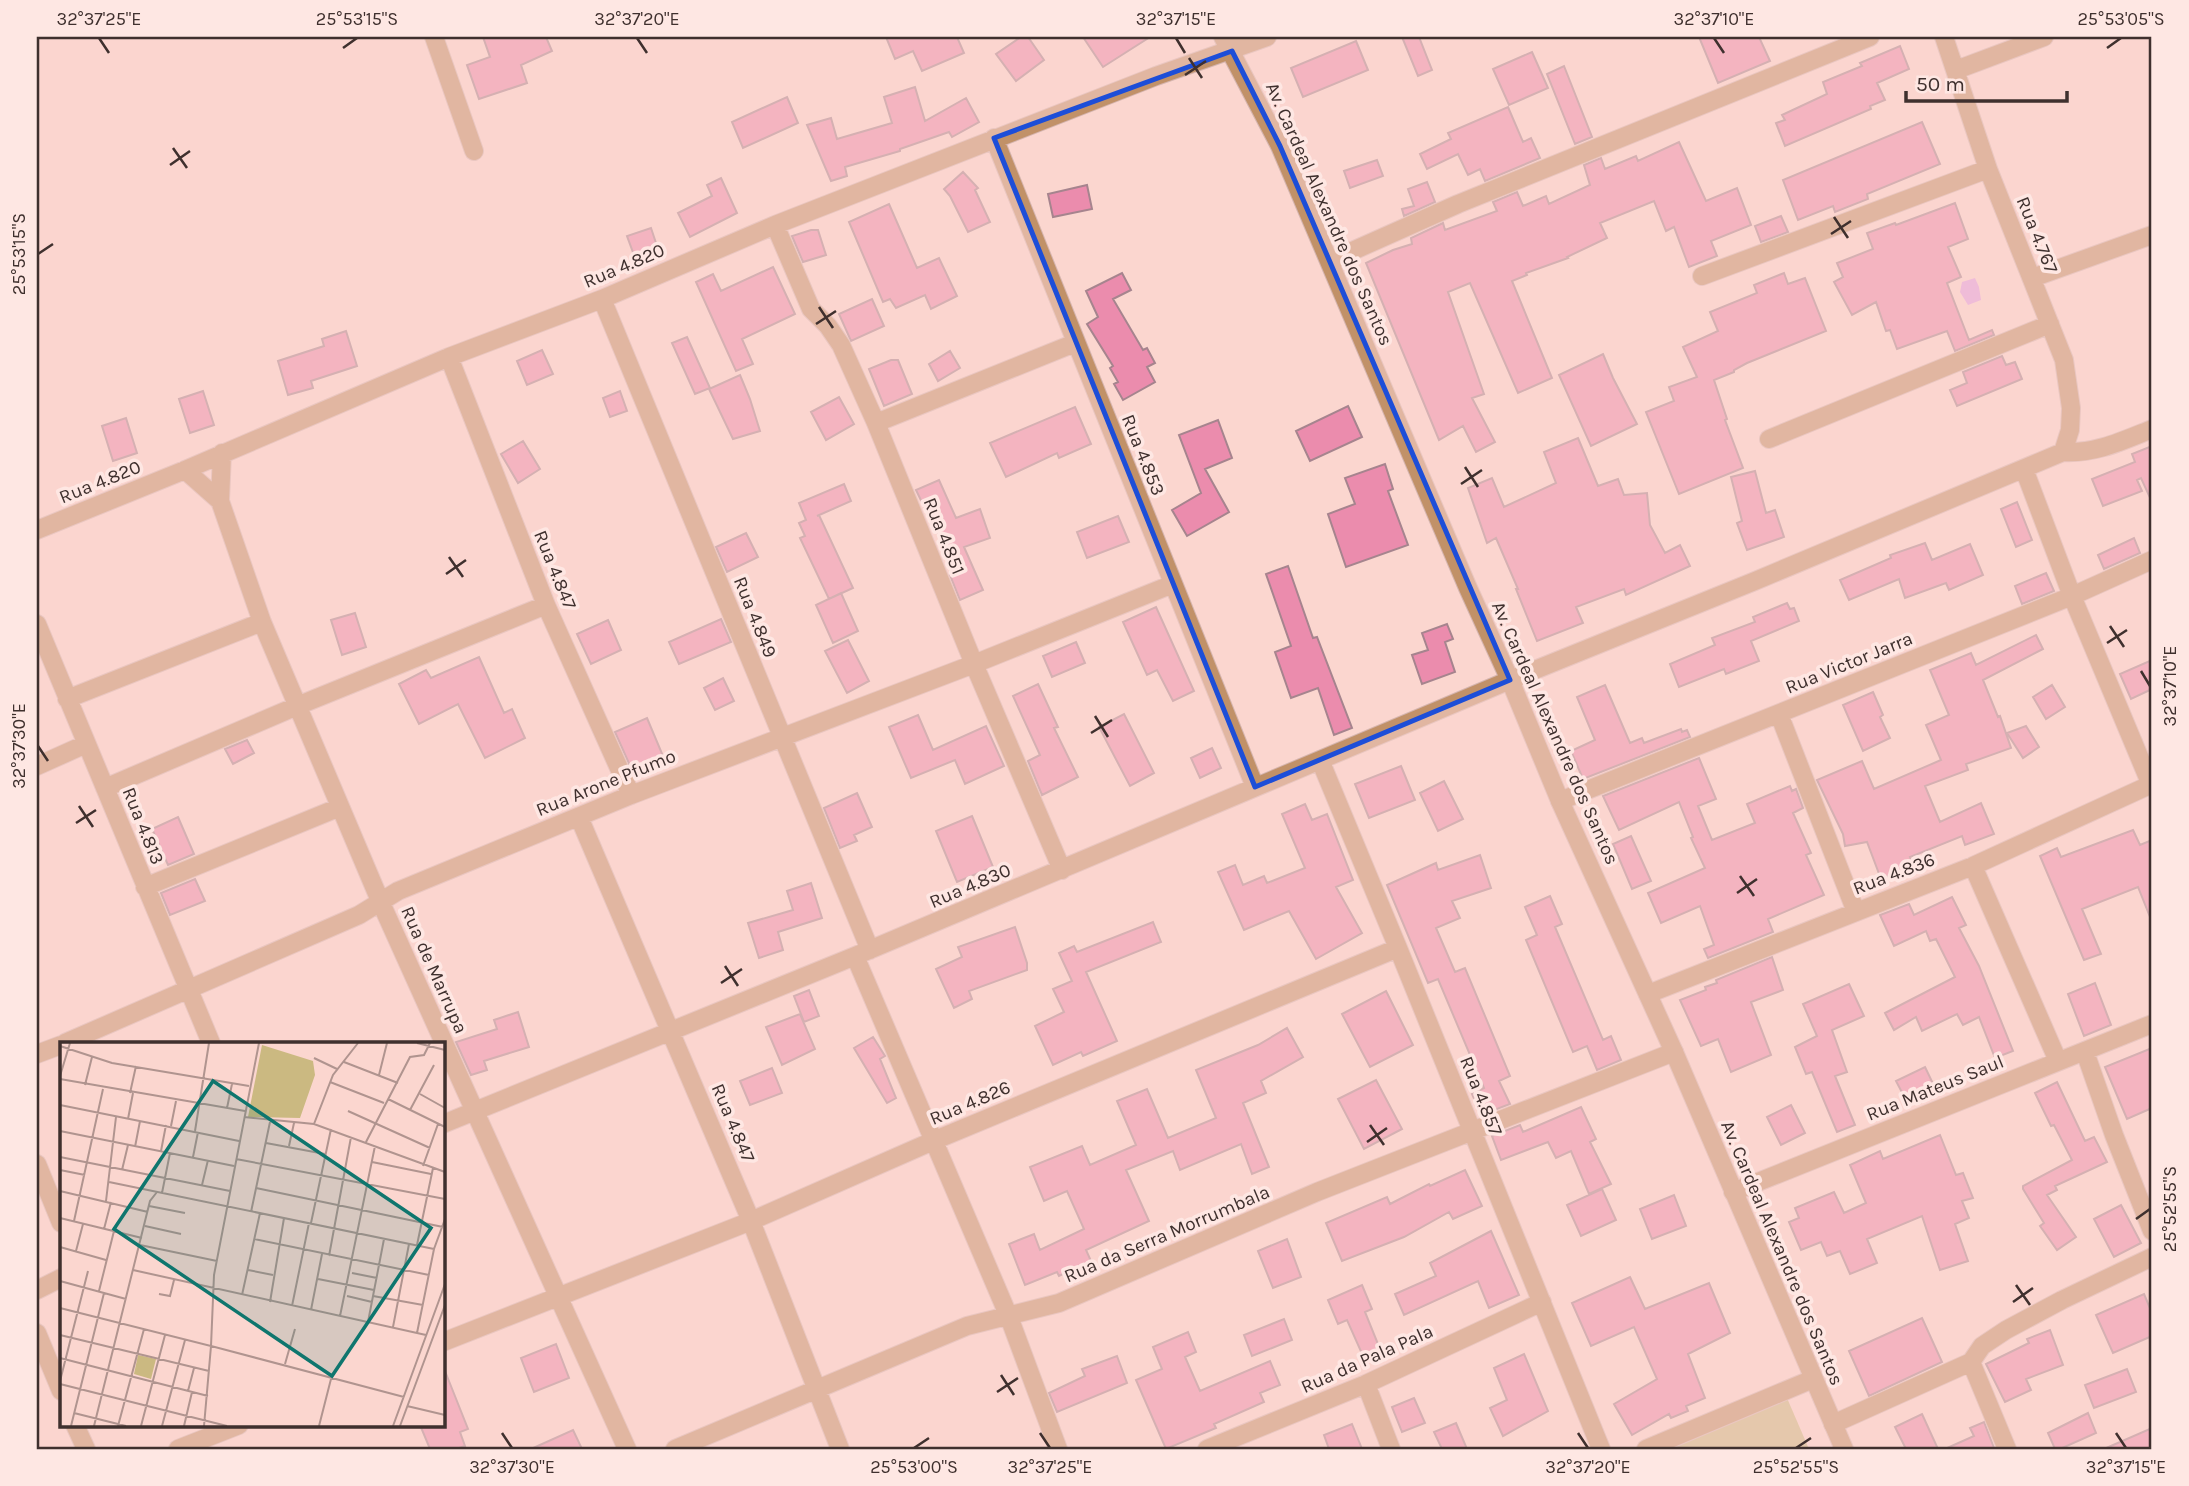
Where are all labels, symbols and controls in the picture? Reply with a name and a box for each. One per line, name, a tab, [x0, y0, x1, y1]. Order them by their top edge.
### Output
text: 32°37'25"E	[57, 8, 141, 30]
text: 25°53'15"S	[316, 8, 398, 30]
text: 32°37'20"E	[594, 8, 680, 30]
text: 32°37'15"E	[1136, 8, 1216, 30]
text: 32°37'10"E	[1674, 8, 1754, 30]
text: 25°53'05"S	[2077, 8, 2165, 30]
scale bar	[1906, 60, 2066, 104]
text: 50 m	[1916, 72, 1965, 96]
street label: Av. Cardeal Alexandre dos Santos	[1261, 79, 1397, 349]
street label: Rua 4.767	[2012, 193, 2062, 277]
text: 25°53'15"S	[8, 213, 30, 295]
street label: Rua 4.820	[580, 239, 668, 293]
street label: Rua 4.853	[1117, 411, 1169, 499]
street label: Rua 4.820	[56, 456, 144, 508]
street label: Rua 4.851	[919, 494, 969, 578]
street label: Rua 4.847	[529, 527, 581, 613]
street label: Rua 4.849	[729, 573, 781, 661]
street label: Av. Cardeal Alexandre dos Santos	[1487, 598, 1623, 868]
street label: Rua Victor Jarra	[1782, 627, 1916, 699]
text: 32°37'10"E	[2159, 646, 2181, 726]
text: 32°37'30"E	[8, 703, 30, 789]
street label: Rua Arone Pfumo	[533, 745, 679, 821]
street label: Rua 4.813	[118, 784, 168, 868]
street label: Rua 4.836	[1850, 848, 1938, 900]
street label: Rua 4.830	[926, 859, 1014, 913]
street label: Rua de Marrupa	[396, 903, 472, 1037]
inset map	[60, 1042, 444, 1426]
street label: Rua Mateus Saul	[1863, 1050, 2007, 1126]
street label: Rua 4.857	[1455, 1053, 1507, 1139]
street label: Rua 4.826	[926, 1076, 1014, 1130]
street label: Rua 4.847	[707, 1080, 759, 1166]
street label: Av. Cardeal Alexandre dos Santos	[1716, 1117, 1848, 1389]
text: 25°52'55"S	[2159, 1166, 2181, 1252]
street label: Rua da Serra Morrumbala	[1061, 1181, 1273, 1287]
street label: Rua da Pala Pala	[1297, 1320, 1437, 1398]
text: 32°37'30"E	[469, 1456, 555, 1478]
text: 25°53'00"S	[870, 1456, 958, 1478]
text: 32°37'25"E	[1008, 1456, 1092, 1478]
text: 32°37'20"E	[1545, 1456, 1631, 1478]
text: 25°52'55"S	[1753, 1456, 1839, 1478]
text: 32°37'15"E	[2086, 1456, 2166, 1478]

